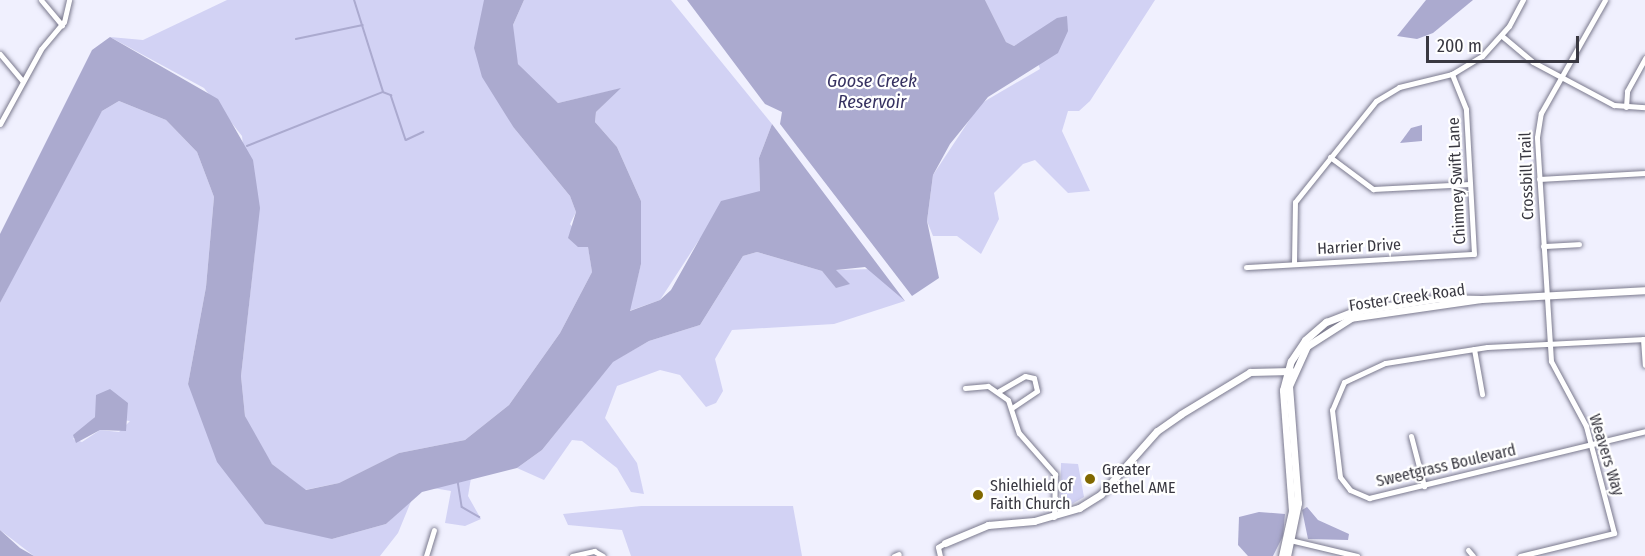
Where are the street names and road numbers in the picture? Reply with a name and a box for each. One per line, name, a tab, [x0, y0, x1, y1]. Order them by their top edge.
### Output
street label: Chimney Swift Lane	[1444, 117, 1470, 245]
street label: Crossbill Trail	[1516, 132, 1538, 220]
street label: Harrier Drive	[1317, 235, 1401, 259]
street label: Foster Creek Road	[1348, 280, 1466, 316]
street label: Weavers Way	[1584, 412, 1628, 498]
street label: Sweetgrass Boulevard	[1374, 441, 1518, 491]

